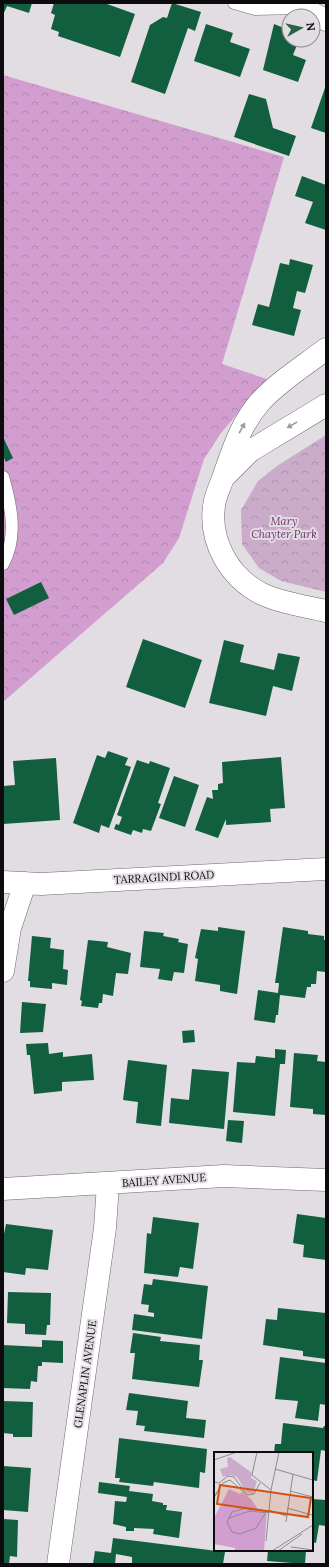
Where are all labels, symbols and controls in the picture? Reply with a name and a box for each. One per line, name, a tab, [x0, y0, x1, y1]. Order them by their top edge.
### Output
north arrow	[281, 8, 321, 48]
text: N	[303, 21, 318, 32]
one-way arrow	[286, 421, 298, 428]
one-way arrow	[238, 422, 245, 434]
park label: Mary Chayter Park	[251, 514, 317, 541]
street label: TARRAGINDI ROAD	[113, 867, 215, 887]
street label: BAILEY AVENUE	[122, 1170, 207, 1190]
street label: GLENAPLIN AVENUE	[71, 1319, 100, 1429]
inset map	[214, 1452, 313, 1551]

